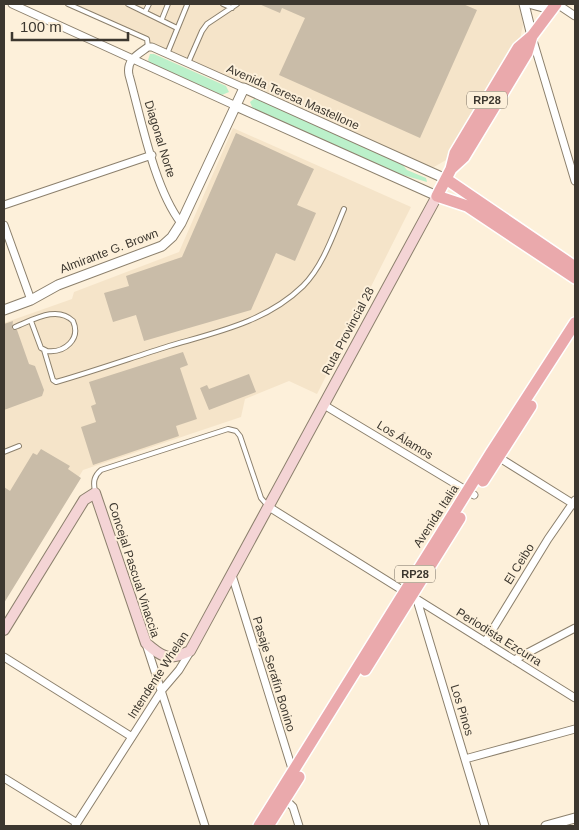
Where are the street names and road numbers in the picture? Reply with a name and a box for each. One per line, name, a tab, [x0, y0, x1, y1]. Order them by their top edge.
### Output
street label: Avenida Teresa Mastellone	[225, 61, 362, 133]
road number: RP28	[467, 92, 507, 108]
street label: Diagonal Norte	[142, 99, 178, 180]
street label: Almirante G. Brown	[58, 226, 160, 276]
street label: Ruta Provincial 28	[319, 284, 377, 377]
street label: Los Álamos	[375, 417, 436, 462]
street label: Avenida Italia	[411, 482, 462, 550]
street label: Concejal Pascual Vinaccia	[106, 501, 163, 640]
street label: El Ceibo	[501, 541, 537, 587]
road number: RP28	[395, 566, 435, 582]
street label: Periodista Ezcurra	[454, 605, 545, 669]
street label: Pasaje Serafín Bonino	[250, 615, 298, 733]
street label: Intendente Whelan	[125, 629, 191, 721]
street label: Los Pinos	[448, 683, 476, 737]

